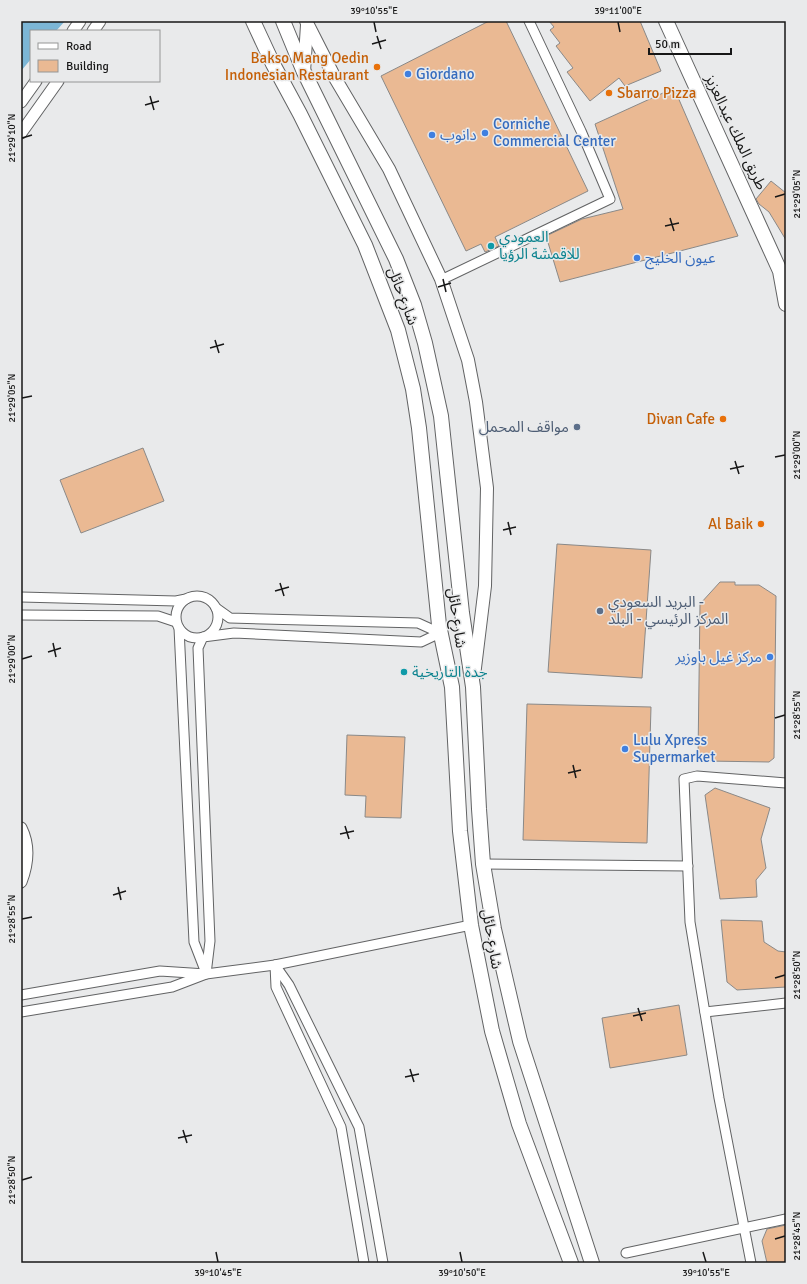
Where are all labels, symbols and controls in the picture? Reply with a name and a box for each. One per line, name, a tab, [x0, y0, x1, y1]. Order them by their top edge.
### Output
text: 39°10'55"E	[350, 5, 398, 17]
text: 39°11'00"E	[594, 5, 642, 17]
legend	[30, 30, 160, 82]
scale bar	[649, 30, 731, 56]
text: 50 m	[655, 37, 680, 52]
text: Road	[66, 39, 92, 54]
place label: Bakso Mang Oedin Indonesian Restaurant	[225, 49, 369, 84]
text: Building	[66, 59, 109, 74]
marker: Bakso Mang Oedin Indonesian Restaurant	[372, 62, 382, 72]
place label: Giordano	[416, 65, 475, 83]
marker: Giordano	[403, 69, 413, 79]
street label: طريق الملك عبدالعزيز	[700, 71, 771, 193]
place label: Sbarro Pizza	[617, 84, 696, 102]
marker: Sbarro Pizza	[604, 88, 614, 98]
text: 21°29'10"N	[6, 114, 18, 162]
place label: Corniche Commercial Center	[493, 115, 616, 150]
place label: دانوب	[440, 126, 477, 144]
marker: Corniche Commercial Center	[480, 128, 490, 138]
marker: دانوب	[427, 130, 437, 140]
text: 21°29'05"N	[791, 170, 803, 218]
place label: العمودي للاقمشة الرؤيا	[499, 228, 580, 263]
marker: العمودي للاقمشة الرؤيا	[486, 241, 496, 251]
place label: عيون الخليج	[645, 249, 716, 270]
marker: عيون الخليج	[632, 253, 642, 263]
street label: شارع حائل	[381, 264, 422, 329]
text: 21°29'05"N	[6, 374, 18, 422]
place label: Divan Cafe	[647, 410, 715, 428]
marker: Divan Cafe	[718, 414, 728, 424]
place label: مواقف المحمل	[479, 418, 569, 436]
marker: مواقف المحمل	[572, 422, 582, 432]
text: 21°29'00"N	[791, 431, 803, 479]
place label: Al Baik	[708, 515, 753, 533]
marker: Al Baik	[756, 519, 766, 529]
street label: شارع حائل	[441, 587, 470, 650]
place label: البريد السعودي - المركز الرئيسي - البلد	[608, 593, 728, 630]
marker: البريد السعودي - المركز الرئيسي - البلد	[595, 606, 605, 616]
text: 21°29'00"N	[6, 635, 18, 683]
place label: مركز غيل باوزير	[674, 648, 762, 666]
marker: مركز غيل باوزير	[765, 652, 775, 662]
place label: جدة التاريخية	[412, 663, 488, 681]
marker: جدة التاريخية	[399, 667, 409, 677]
text: 21°28'55"N	[791, 691, 803, 739]
place label: Lulu Xpress Supermarket	[633, 731, 716, 766]
marker: Lulu Xpress Supermarket	[620, 744, 630, 754]
text: 21°28'55"N	[6, 895, 18, 943]
street label: شارع حائل	[475, 908, 506, 971]
text: 21°28'50"N	[791, 951, 803, 999]
text: 21°28'50"N	[6, 1156, 18, 1204]
text: 21°28'45"N	[791, 1212, 803, 1260]
text: 39°10'45"E	[194, 1267, 242, 1279]
text: 39°10'50"E	[438, 1267, 486, 1279]
text: 39°10'55"E	[682, 1267, 730, 1279]

